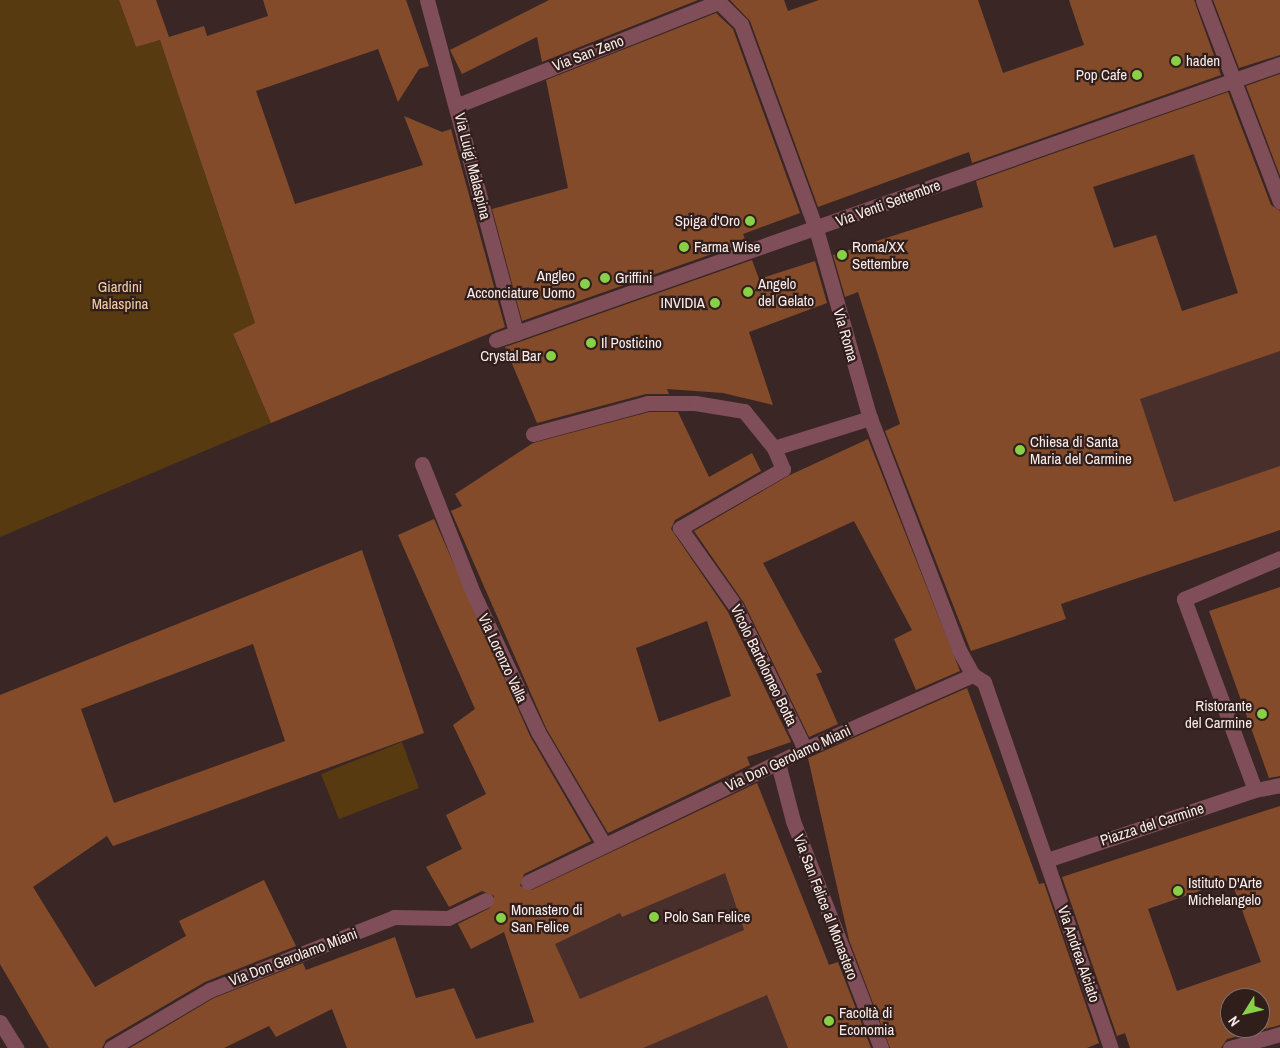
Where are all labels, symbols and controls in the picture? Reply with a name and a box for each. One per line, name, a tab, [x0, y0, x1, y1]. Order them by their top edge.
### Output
street label: Via San Zeno	[550, 31, 626, 75]
place label: haden	[1186, 52, 1220, 70]
marker: haden	[1170, 55, 1182, 67]
place label: Pop Cafe	[1076, 66, 1127, 84]
marker: Pop Cafe	[1131, 69, 1143, 81]
street label: Via Luigi Malaspina	[451, 111, 495, 221]
street label: Via Venti Settembre	[833, 176, 943, 230]
place label: Spiga d'Oro	[675, 212, 740, 230]
marker: Spiga d'Oro	[744, 215, 756, 227]
place label: Roma/XX Settembre	[852, 237, 909, 272]
place label: Farma Wise	[694, 238, 760, 256]
marker: Farma Wise	[678, 241, 690, 253]
marker: Roma/XX Settembre	[836, 249, 848, 261]
place label: Angleo Acconciature Uomo	[467, 266, 575, 301]
place label: Griffini	[615, 269, 652, 287]
marker: Griffini	[599, 272, 611, 284]
place label: Angelo del Gelato	[758, 274, 814, 309]
park label: Giardini Malaspina	[92, 277, 148, 312]
marker: Angleo Acconciature Uomo	[579, 278, 591, 290]
marker: Angelo del Gelato	[742, 286, 754, 298]
place label: INVIDIA	[661, 294, 705, 312]
marker: INVIDIA	[709, 297, 721, 309]
street label: Via Roma	[830, 306, 862, 364]
place label: Il Posticino	[601, 334, 662, 352]
marker: Il Posticino	[585, 337, 597, 349]
place label: Crystal Bar	[480, 347, 541, 365]
marker: Crystal Bar	[545, 350, 557, 362]
place label: Chiesa di Santa Maria del Carmine	[1030, 432, 1132, 467]
marker: Chiesa di Santa Maria del Carmine	[1014, 444, 1026, 456]
street label: Vicolo Bartolomeo Botta	[727, 602, 801, 728]
street label: Via Lorenzo Valla	[475, 611, 531, 705]
place label: Ristorante del Carmine	[1185, 696, 1252, 731]
marker: Ristorante del Carmine	[1256, 708, 1268, 720]
street label: Via Don Gerolamo Miani	[723, 721, 853, 795]
street label: Piazza del Carmine	[1098, 799, 1206, 849]
street label: Via San Felice al Monastero	[790, 832, 862, 982]
place label: Istituto D'Arte Michelangelo	[1188, 873, 1262, 908]
marker: Istituto D'Arte Michelangelo	[1172, 885, 1184, 897]
place label: Monastero di San Felice	[511, 900, 583, 935]
street label: Via Andrea Alciato	[1054, 903, 1104, 1005]
place label: Polo San Felice	[664, 908, 750, 926]
marker: Polo San Felice	[648, 911, 660, 923]
marker: Monastero di San Felice	[495, 912, 507, 924]
street label: Via Don Gerolamo Miani	[226, 924, 360, 990]
north arrow	[1220, 988, 1270, 1038]
place label: Facoltà di Economia	[839, 1003, 894, 1038]
text: N	[1224, 1013, 1243, 1030]
marker: Facoltà di Economia	[823, 1015, 835, 1027]

